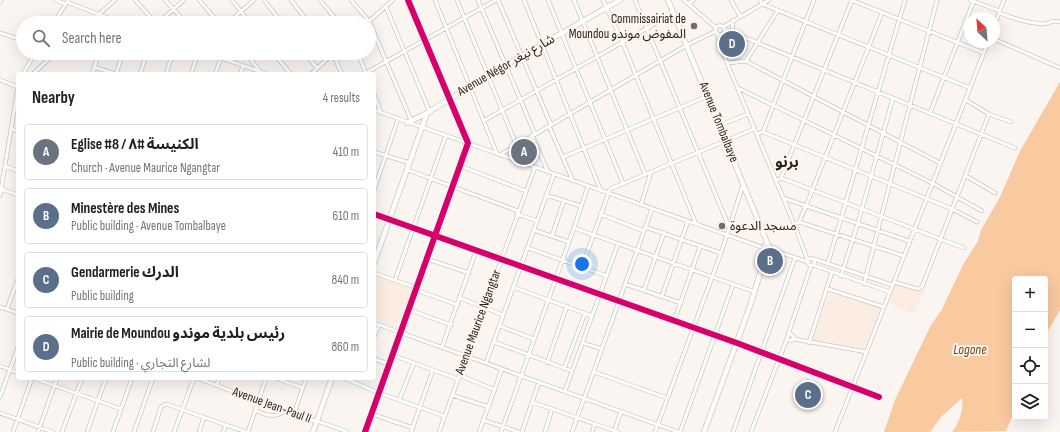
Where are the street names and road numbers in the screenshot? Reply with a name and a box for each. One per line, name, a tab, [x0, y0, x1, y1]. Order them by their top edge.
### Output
street label: Avenue Négor شارع نيغر	[454, 31, 559, 102]
street label: Avenue Tombalbaye	[695, 79, 742, 165]
street label: Avenue Maurice Ngangtar	[451, 267, 505, 378]
street label: Avenue Jean-Paul II	[230, 383, 314, 427]

